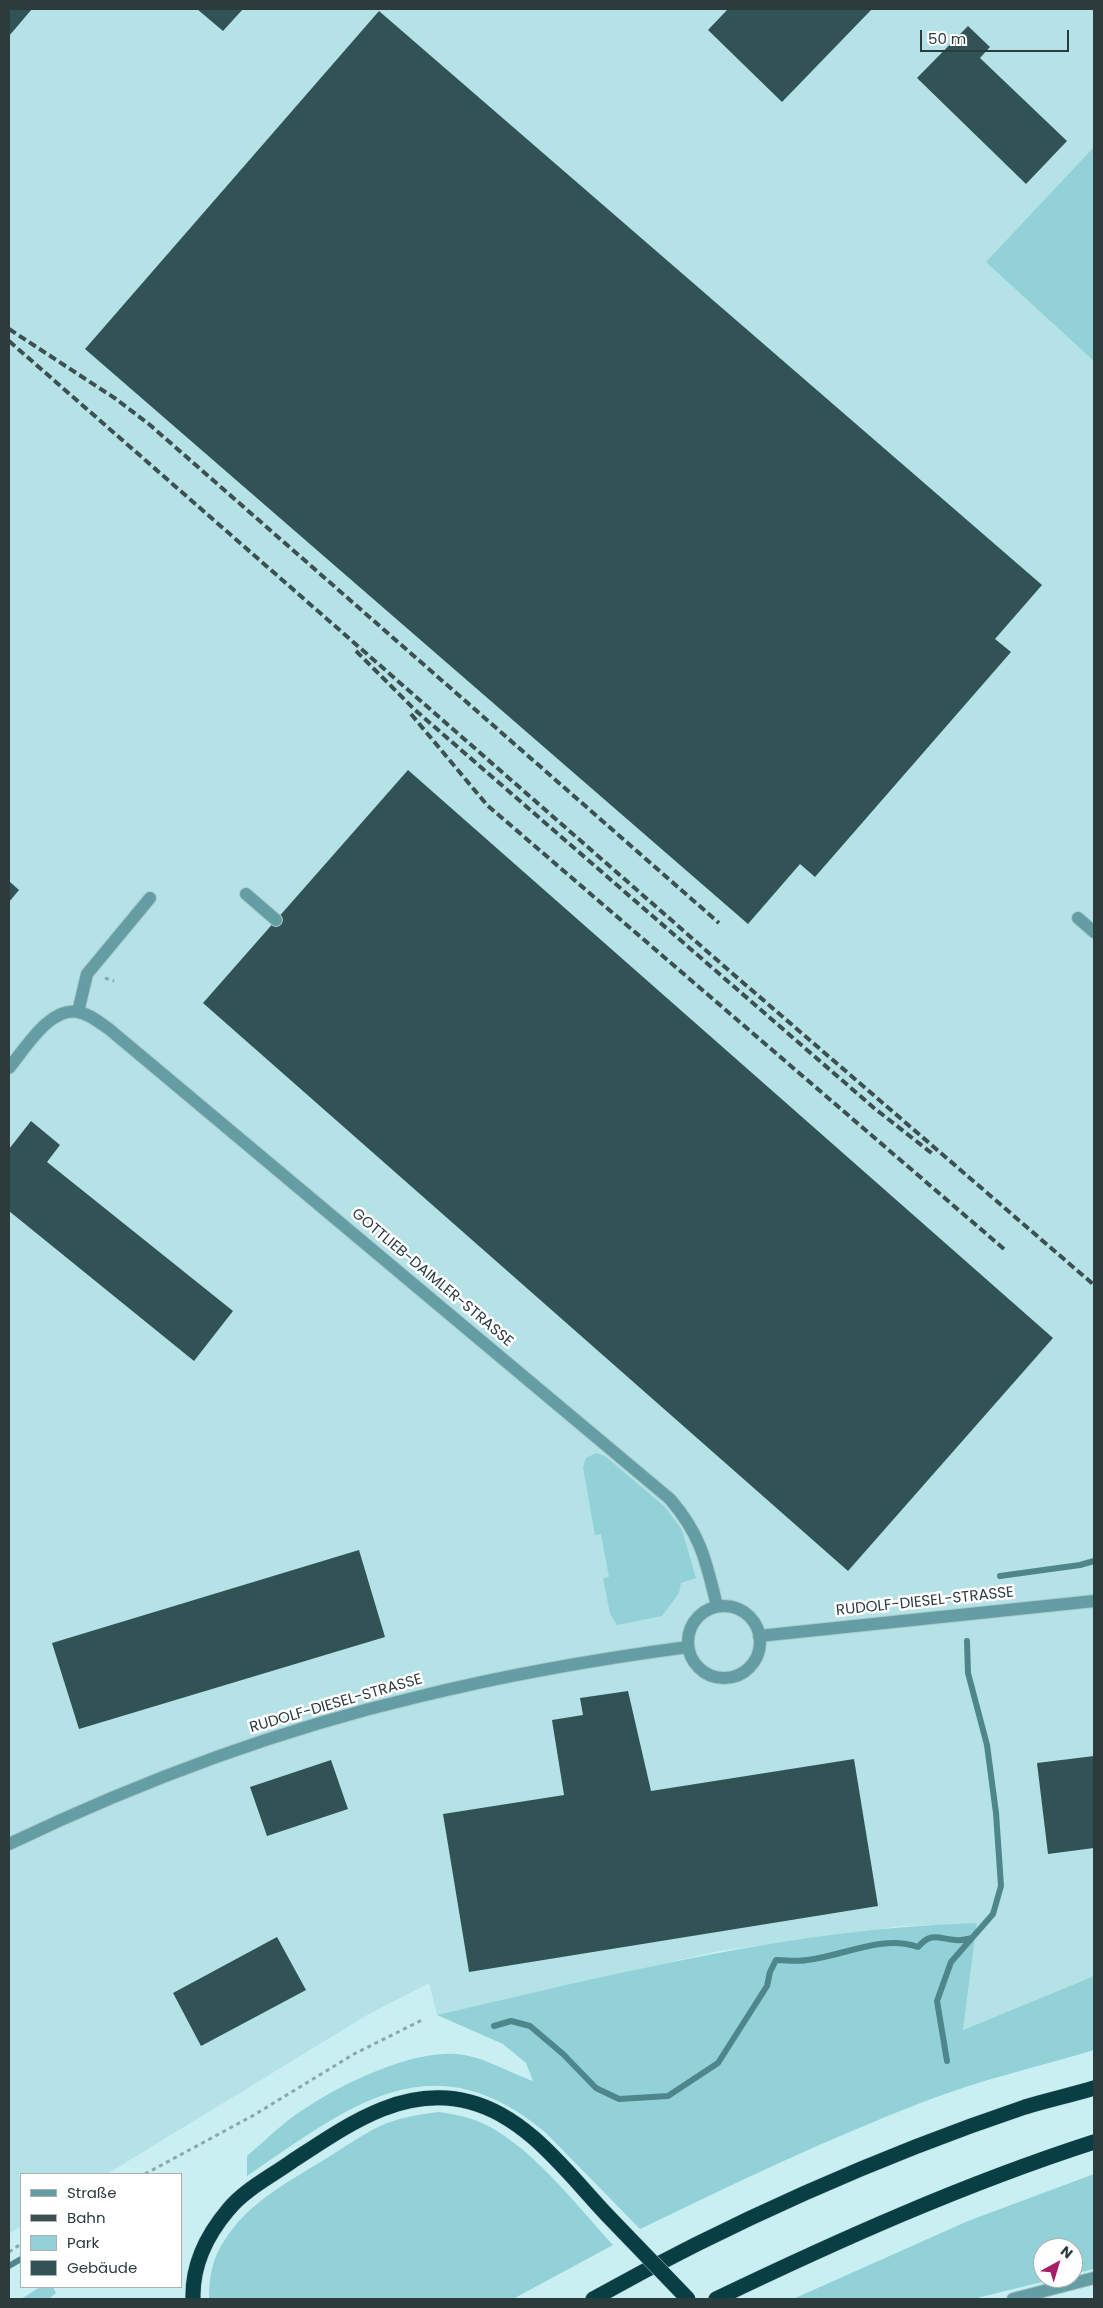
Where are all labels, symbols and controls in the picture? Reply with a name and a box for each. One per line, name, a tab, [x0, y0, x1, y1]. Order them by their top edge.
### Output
scale bar	[923, 20, 1072, 52]
text: 50 m	[928, 28, 966, 49]
street label: GOTTLIEB-DAIMLER-STRASSE	[348, 1205, 516, 1351]
street label: RUDOLF-DIESEL-STRASSE	[835, 1584, 1015, 1620]
street label: RUDOLF-DIESEL-STRASSE	[248, 1671, 424, 1737]
legend	[20, 2173, 182, 2288]
text: Straße	[67, 2182, 117, 2203]
text: Bahn	[67, 2207, 106, 2228]
text: Park	[67, 2232, 99, 2253]
north arrow	[1033, 2238, 1083, 2288]
text: N	[1056, 2241, 1077, 2263]
text: Gebäude	[67, 2257, 137, 2278]

